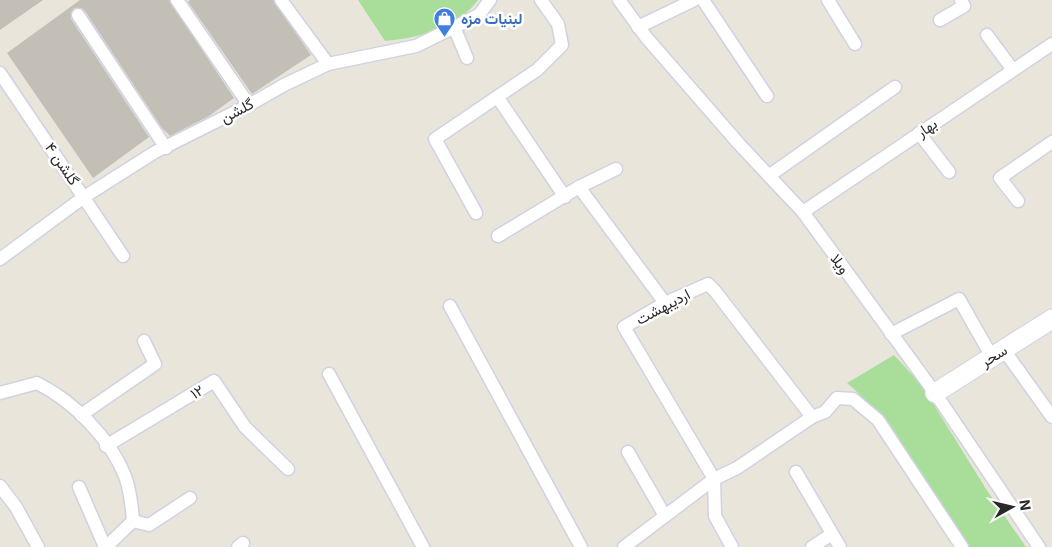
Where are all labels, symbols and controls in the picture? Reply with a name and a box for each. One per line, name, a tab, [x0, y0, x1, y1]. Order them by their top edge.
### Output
shop icon: لبنیات مزه	[433, 7, 457, 38]
place label: لبنیات مزه	[461, 9, 523, 28]
street label: گلشن	[217, 94, 257, 128]
street label: بهار	[912, 114, 941, 142]
street label: گلشن ۴	[40, 139, 84, 190]
street label: ویلا	[827, 250, 854, 278]
street label: اردیبهشت	[632, 284, 693, 329]
street label: سحر	[976, 340, 1011, 372]
street label: ۱۲	[187, 380, 207, 403]
north arrow	[987, 482, 1037, 532]
text: N	[1016, 499, 1035, 512]

